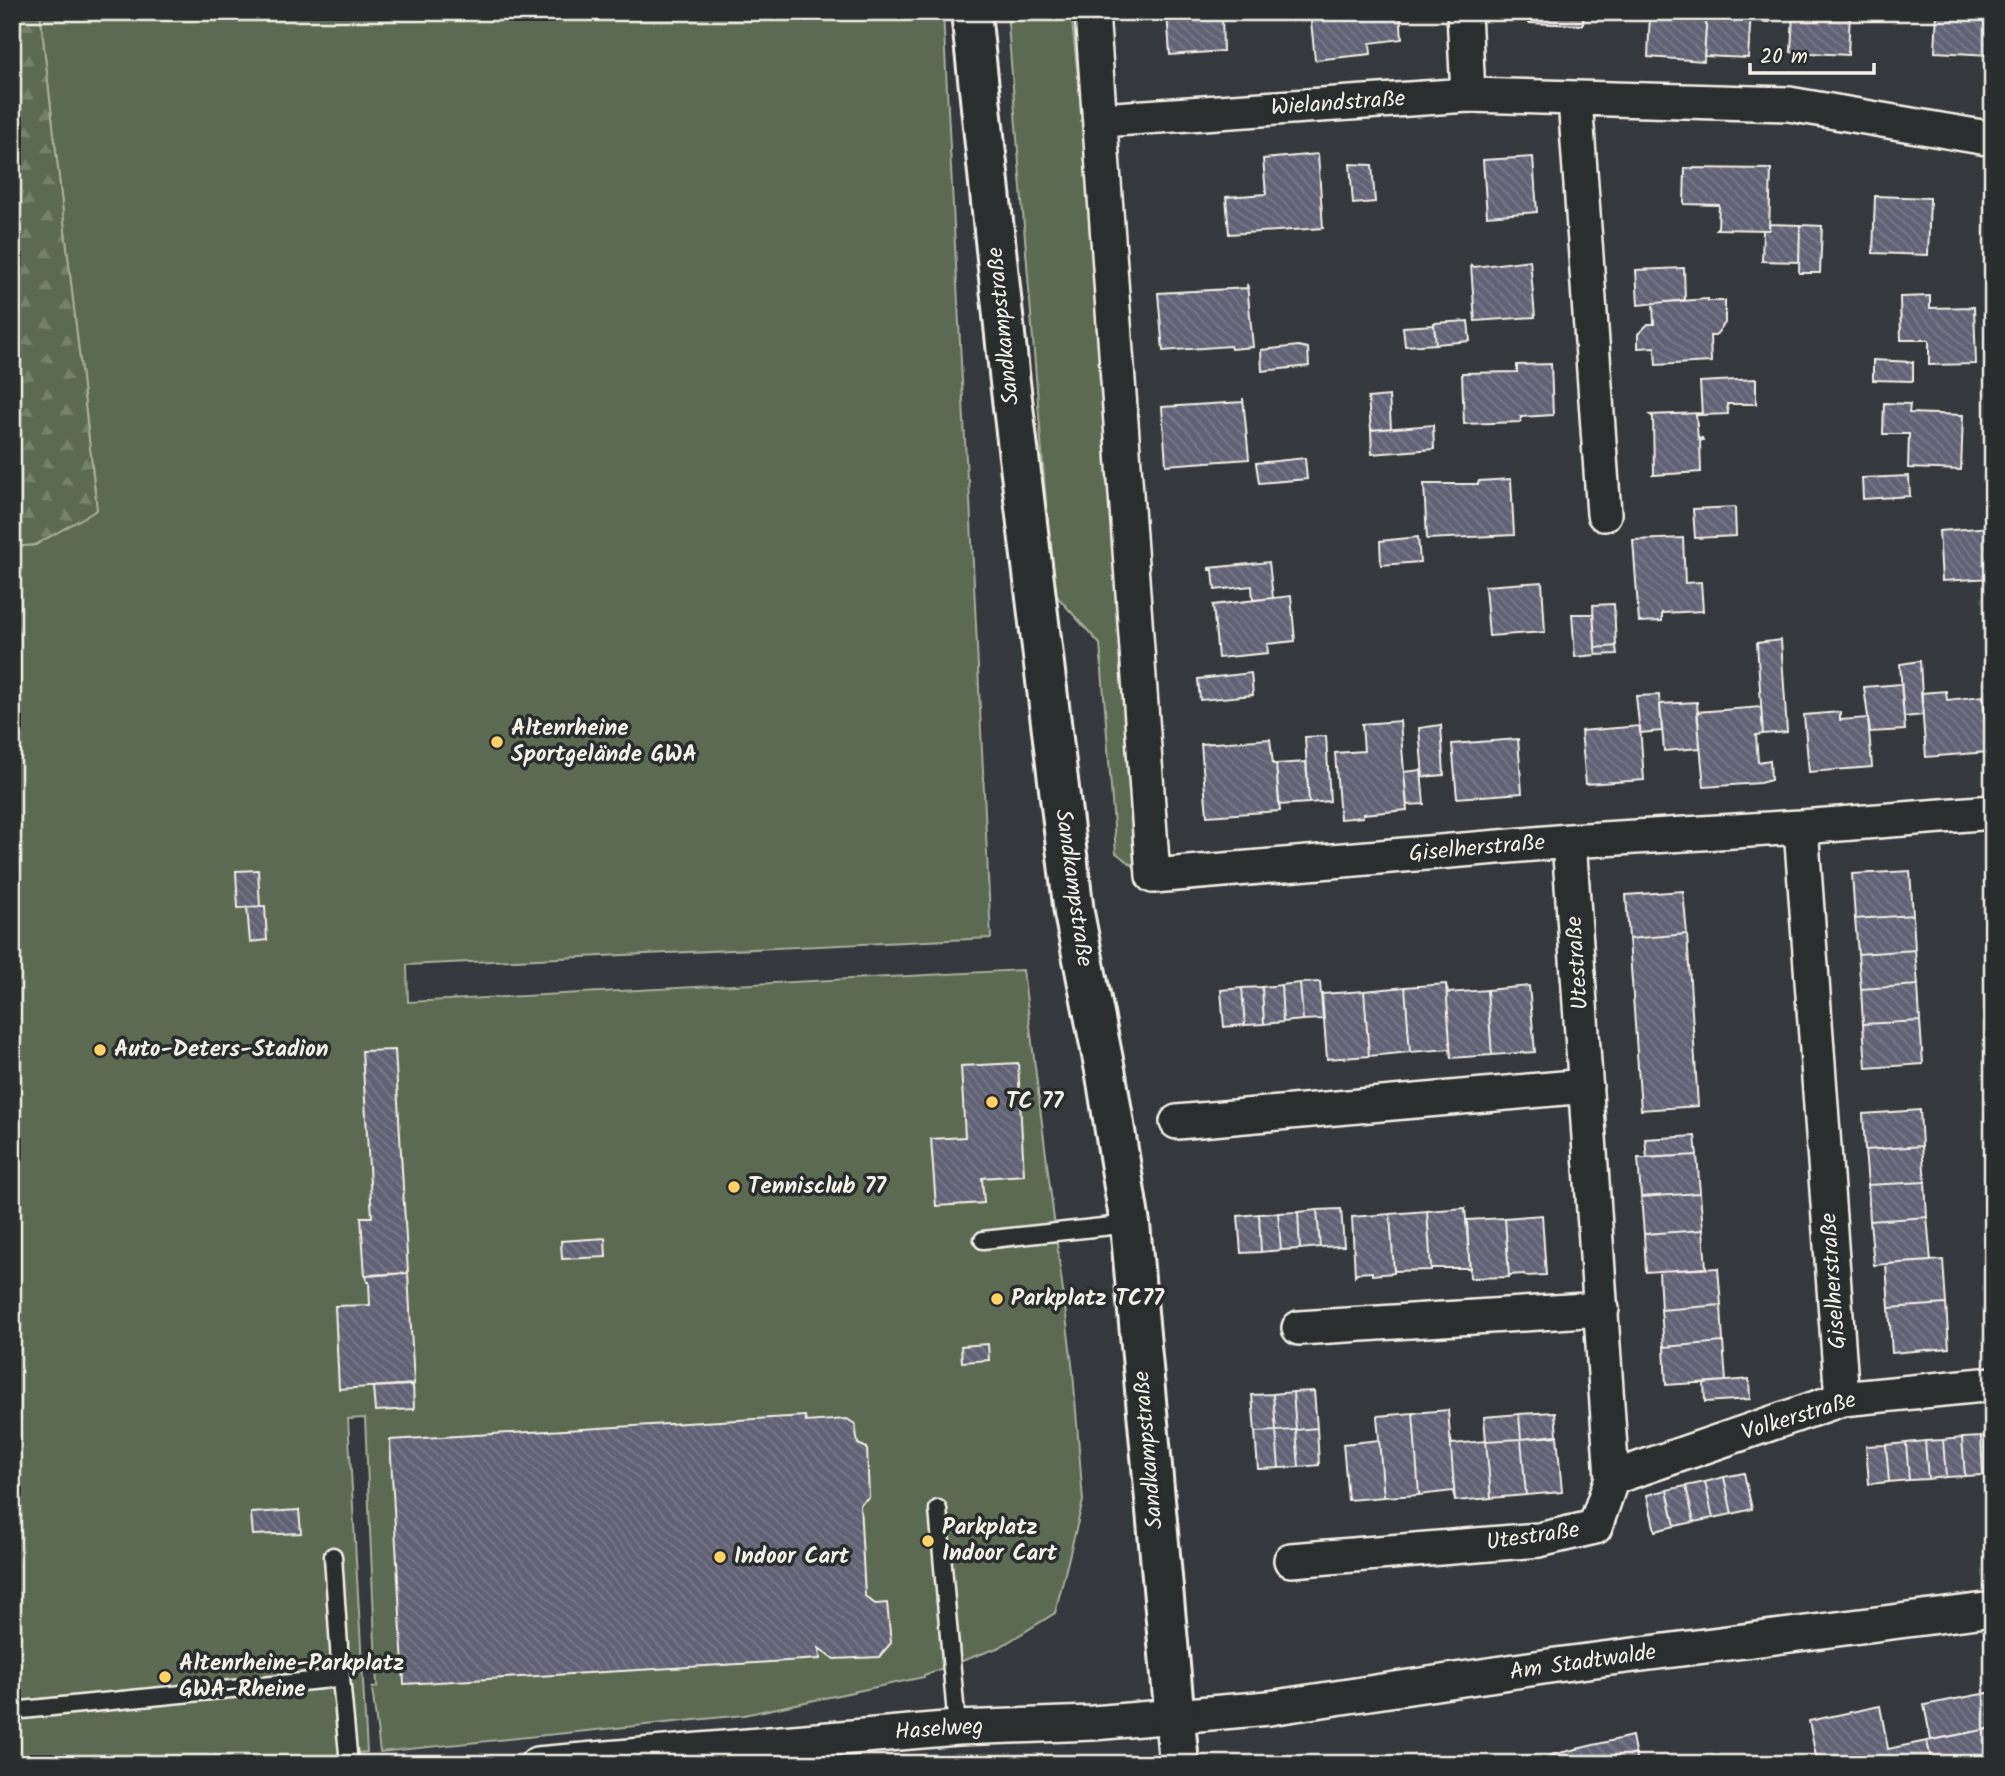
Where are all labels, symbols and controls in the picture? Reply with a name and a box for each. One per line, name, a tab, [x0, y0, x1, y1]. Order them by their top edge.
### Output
scale bar	[1750, 32, 1874, 76]
text: 20 m	[1760, 41, 1808, 74]
street label: Wielandstraße	[1269, 81, 1407, 127]
street label: Sandkampstraße	[978, 245, 1030, 407]
place label: Altenrheine Sportgelände GWA	[511, 711, 697, 773]
marker: Altenrheine Sportgelände GWA	[489, 734, 505, 750]
street label: Sandkampstraße	[1044, 807, 1102, 969]
street label: Giselherstraße	[1407, 825, 1547, 873]
street label: Utestraße	[1557, 915, 1599, 1011]
place label: Auto-Deters-Stadion	[114, 1032, 329, 1068]
marker: Auto-Deters-Stadion	[92, 1042, 108, 1058]
place label: TC 77	[1006, 1084, 1064, 1120]
marker: TC 77	[984, 1094, 1000, 1110]
place label: Tennisclub 77	[748, 1169, 887, 1205]
marker: Tennisclub 77	[726, 1179, 742, 1195]
street label: Giselherstraße	[1811, 1212, 1857, 1350]
place label: Parkplatz TC77	[1011, 1281, 1165, 1317]
marker: Parkplatz TC77	[989, 1291, 1005, 1307]
street label: Sandkampstraße	[1124, 1369, 1174, 1531]
street label: Volkerstraße	[1737, 1383, 1861, 1451]
place label: Parkplatz Indoor Cart	[942, 1510, 1058, 1572]
street label: Utestraße	[1484, 1513, 1582, 1561]
marker: Parkplatz Indoor Cart	[920, 1533, 936, 1549]
place label: Indoor Cart	[734, 1539, 850, 1575]
marker: Indoor Cart	[712, 1549, 728, 1565]
street label: Am Stadtwalde	[1507, 1635, 1659, 1691]
place label: Altenrheine-Parkplatz GWA-Rheine	[179, 1646, 404, 1708]
marker: Altenrheine-Parkplatz GWA-Rheine	[157, 1669, 173, 1685]
street label: Haselweg	[893, 1709, 985, 1751]

